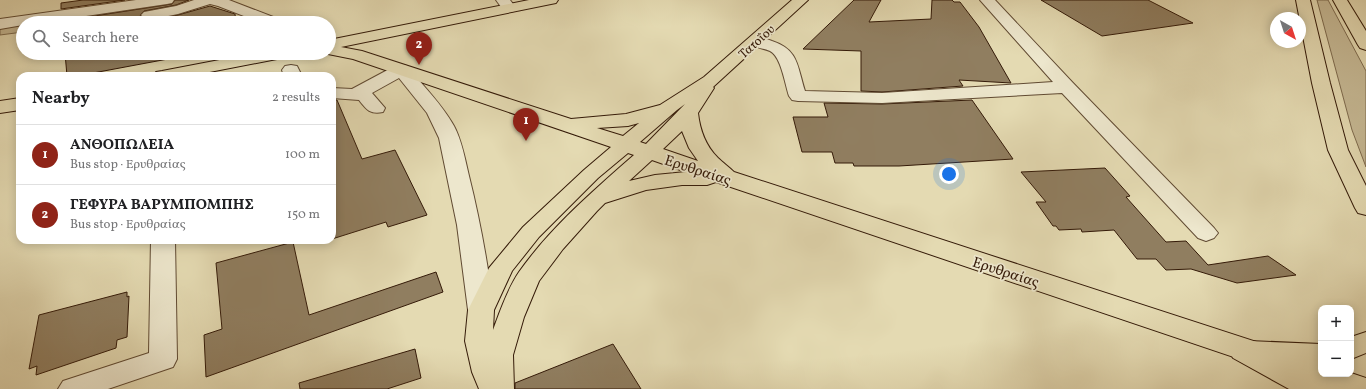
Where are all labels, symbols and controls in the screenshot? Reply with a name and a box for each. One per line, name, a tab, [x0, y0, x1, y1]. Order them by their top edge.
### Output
north arrow	[1270, 12, 1306, 48]
search box	[16, 16, 336, 60]
street label: Τατοΐου	[735, 21, 780, 64]
icon: search	[30, 27, 52, 49]
text: Search here	[62, 28, 139, 49]
pin: 2	[406, 32, 432, 65]
text: Nearby	[32, 87, 90, 110]
text: 2 results	[272, 89, 320, 107]
pin: 1	[513, 108, 539, 141]
text: ΑΝΘΟΠΩΛΕΙΑ	[70, 135, 174, 156]
text: 1	[42, 146, 48, 164]
text: 100 m	[285, 146, 320, 164]
street label: Ερυθραίας	[661, 151, 734, 192]
text: Bus stop · Ερυθραίας	[70, 156, 186, 174]
your location	[939, 164, 959, 184]
text: ΓΕΦΥΡΑ ΒΑΡΥΜΠΟΜΠΗΣ	[70, 195, 254, 216]
text: 2	[42, 206, 48, 224]
text: 150 m	[287, 206, 320, 224]
text: Bus stop · Ερυθραίας	[70, 216, 186, 234]
street label: Ερυθραίας	[969, 253, 1042, 294]
map controls	[1318, 305, 1354, 377]
button: +	[1318, 305, 1354, 341]
button: −	[1318, 341, 1354, 377]

